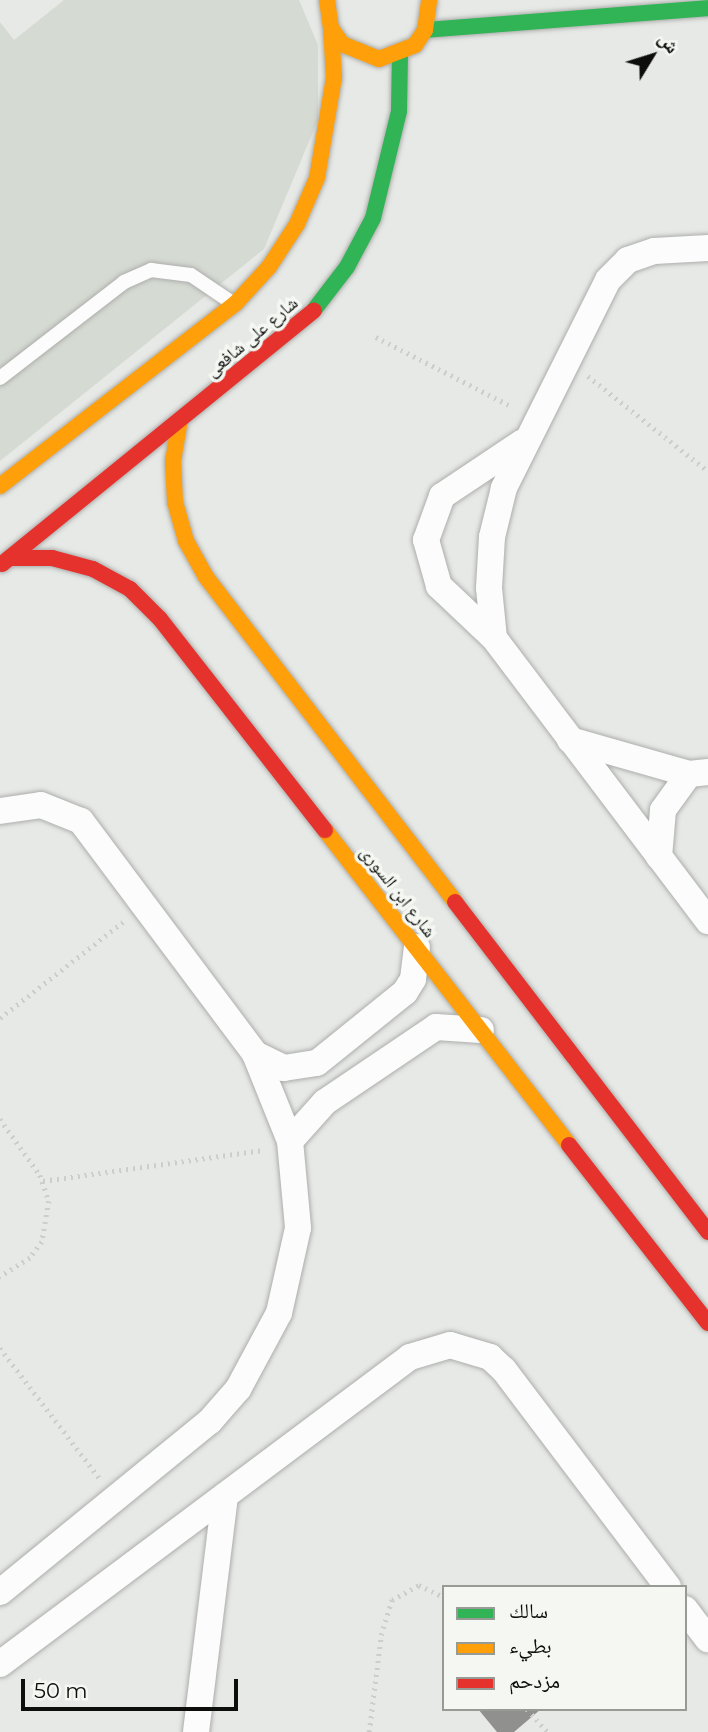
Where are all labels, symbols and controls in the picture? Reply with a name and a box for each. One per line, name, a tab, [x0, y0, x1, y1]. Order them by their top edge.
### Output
north arrow	[617, 21, 687, 91]
text: ش	[654, 28, 684, 58]
street label: شارع على شافعى	[202, 292, 302, 382]
street label: شارع ابن السورى	[356, 842, 440, 942]
legend	[442, 1585, 687, 1711]
text: سالك	[509, 1598, 548, 1623]
text: بطيء	[509, 1633, 552, 1658]
scale bar	[24, 1666, 242, 1710]
text: مزدحم	[509, 1668, 560, 1693]
text: 50 m	[34, 1678, 88, 1703]

